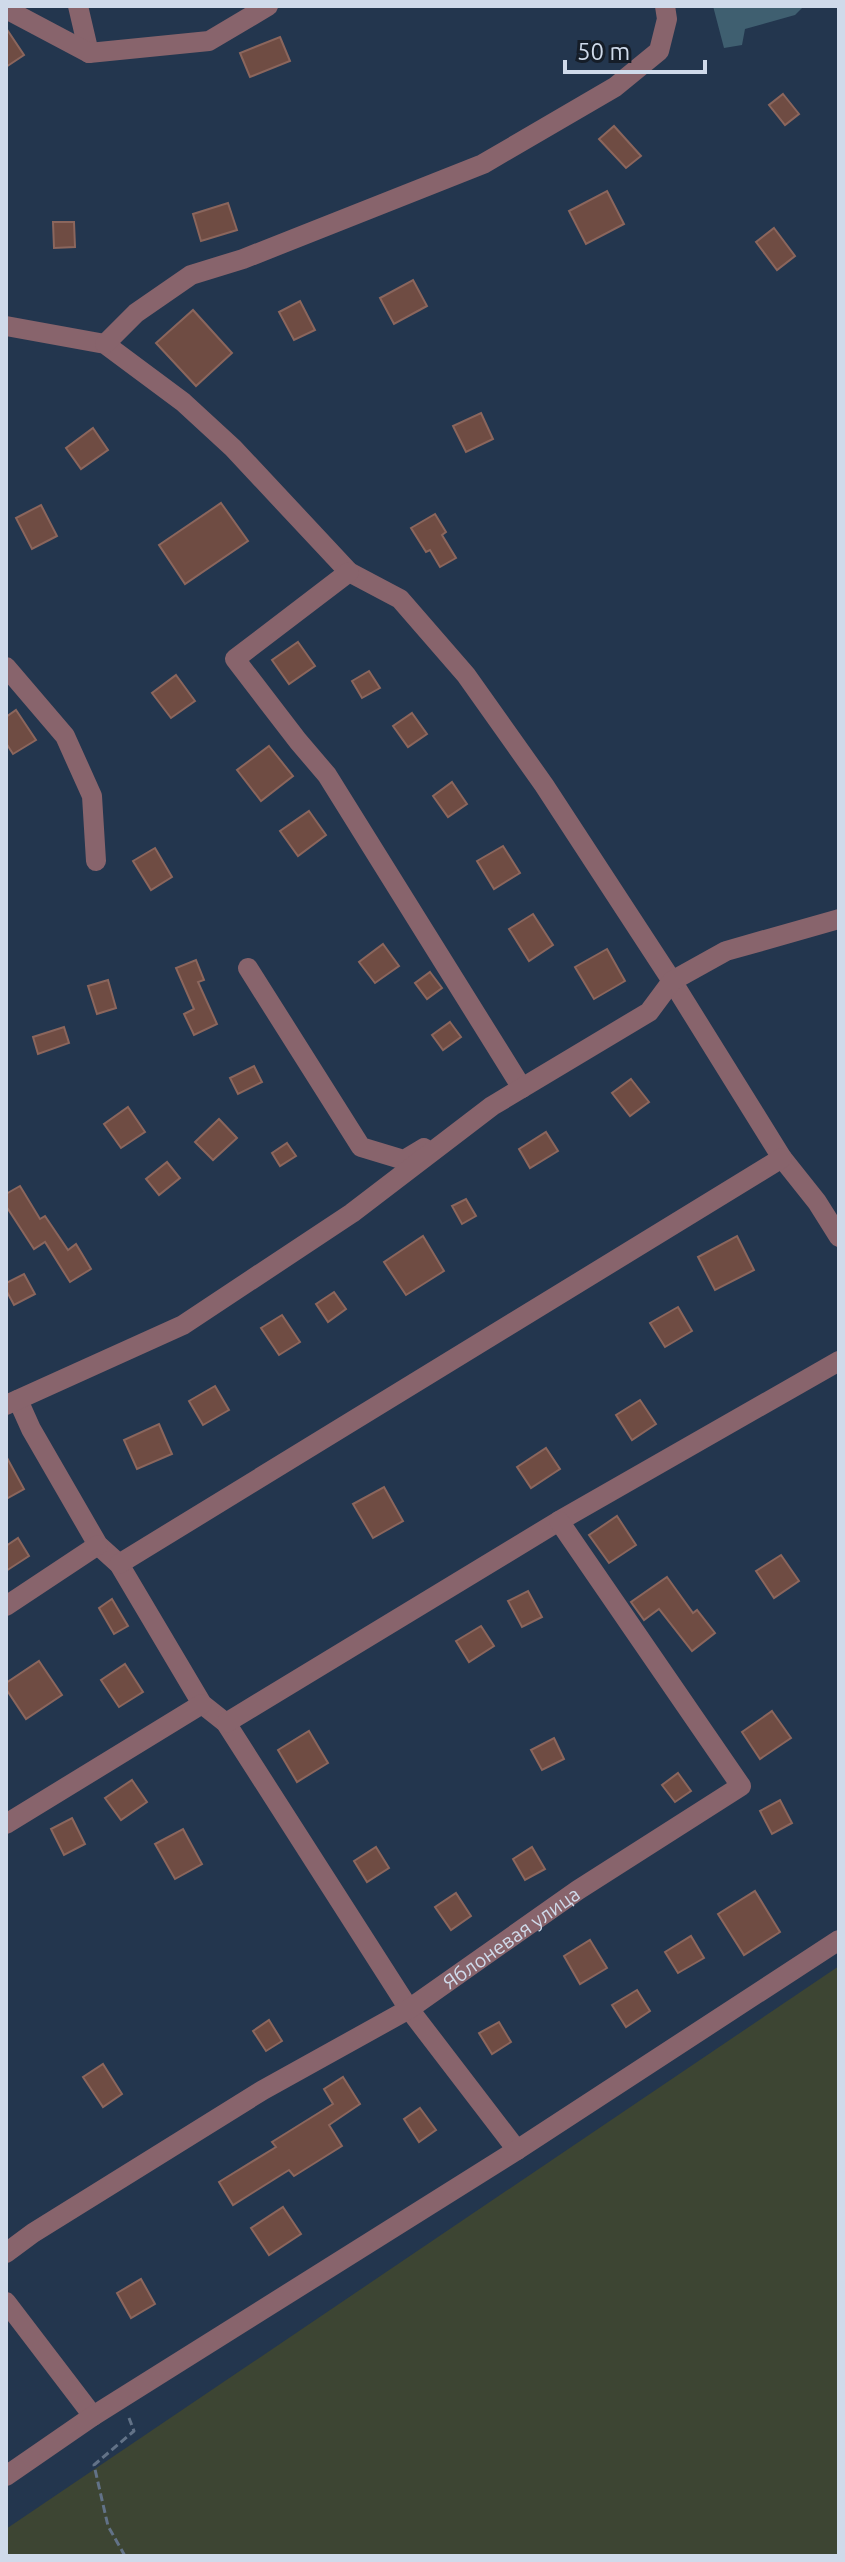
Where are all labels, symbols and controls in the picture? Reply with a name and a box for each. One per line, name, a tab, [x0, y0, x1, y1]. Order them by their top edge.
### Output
scale bar	[565, 24, 705, 74]
text: 50 m	[577, 38, 630, 65]
street label: Яблоневая улица	[438, 1881, 584, 1993]

